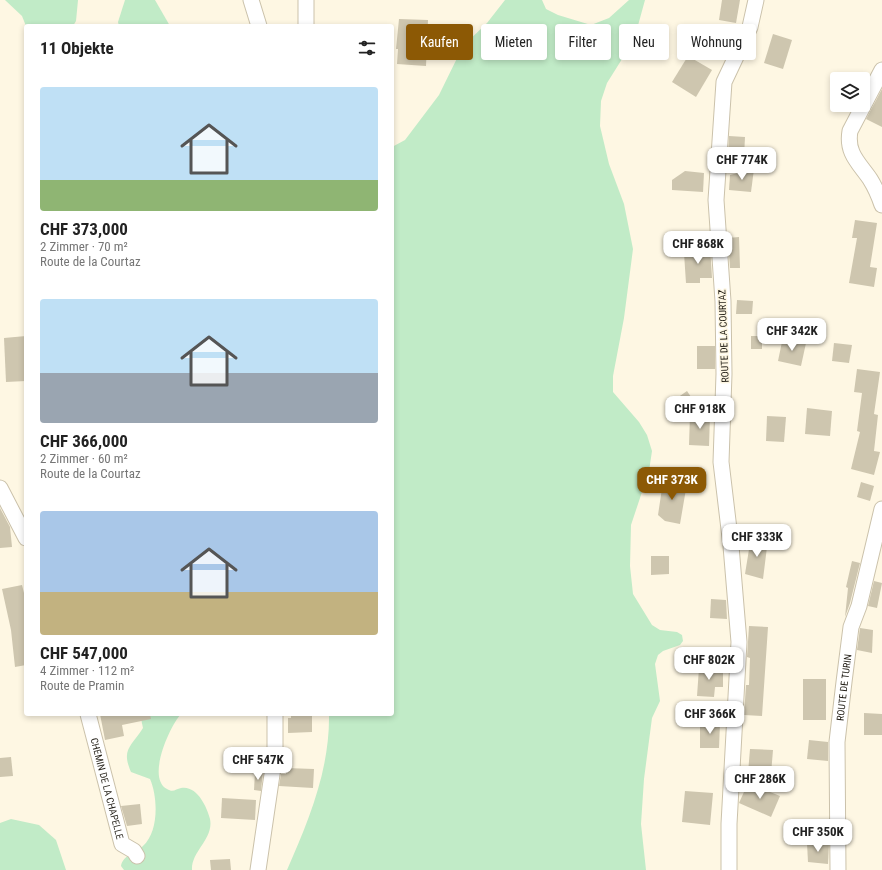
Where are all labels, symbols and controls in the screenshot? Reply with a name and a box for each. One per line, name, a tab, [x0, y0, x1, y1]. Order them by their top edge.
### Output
chip: Kaufen	[406, 24, 473, 60]
chip: Mieten	[481, 24, 547, 60]
chip: Filter	[555, 24, 611, 60]
chip: Neu	[619, 24, 669, 60]
chip: Wohnung	[677, 24, 756, 60]
icon: filters	[356, 37, 378, 59]
text: 11 Objekte	[40, 38, 114, 58]
map controls	[830, 72, 870, 112]
button: layers	[830, 72, 870, 112]
icon: home	[173, 113, 245, 185]
pin: CHF 774K	[701, 147, 783, 181]
text: CHF 774K	[716, 152, 768, 167]
text: CHF 373,000	[40, 219, 128, 239]
pin: CHF 868K	[657, 231, 739, 265]
text: CHF 868K	[672, 236, 724, 251]
text: 2 Zimmer · 70 m²	[40, 239, 128, 254]
text: Route de la Courtaz	[40, 254, 141, 269]
street label: ROUTE DE LA COURTAZ	[716, 289, 731, 383]
pin: CHF 342K	[751, 318, 833, 352]
text: CHF 342K	[766, 323, 818, 338]
icon: home	[173, 325, 245, 397]
pin: CHF 918K	[659, 396, 741, 430]
text: CHF 918K	[674, 401, 726, 416]
text: CHF 366,000	[40, 431, 128, 451]
text: 2 Zimmer · 60 m²	[40, 451, 128, 466]
text: Route de la Courtaz	[40, 466, 141, 481]
pin: CHF 373K	[631, 467, 713, 501]
text: CHF 373K	[646, 472, 698, 487]
pin: CHF 333K	[716, 524, 798, 558]
text: CHF 333K	[731, 529, 783, 544]
icon: home	[173, 537, 245, 609]
text: CHF 547,000	[40, 643, 128, 663]
pin: CHF 802K	[668, 647, 750, 681]
text: CHF 802K	[683, 652, 735, 667]
street label: ROUTE DE TURIN	[835, 653, 854, 721]
text: 4 Zimmer · 112 m²	[40, 663, 134, 678]
text: Route de Pramin	[40, 678, 124, 693]
pin: CHF 366K	[669, 701, 751, 735]
text: CHF 366K	[684, 706, 736, 721]
street label: CHEMIN DE LA CHAPELLE	[89, 737, 126, 840]
pin: CHF 547K	[217, 747, 299, 781]
text: CHF 547K	[232, 752, 284, 767]
pin: CHF 286K	[719, 766, 801, 800]
text: CHF 286K	[734, 771, 786, 786]
pin: CHF 350K	[777, 819, 859, 853]
text: CHF 350K	[792, 824, 844, 839]

